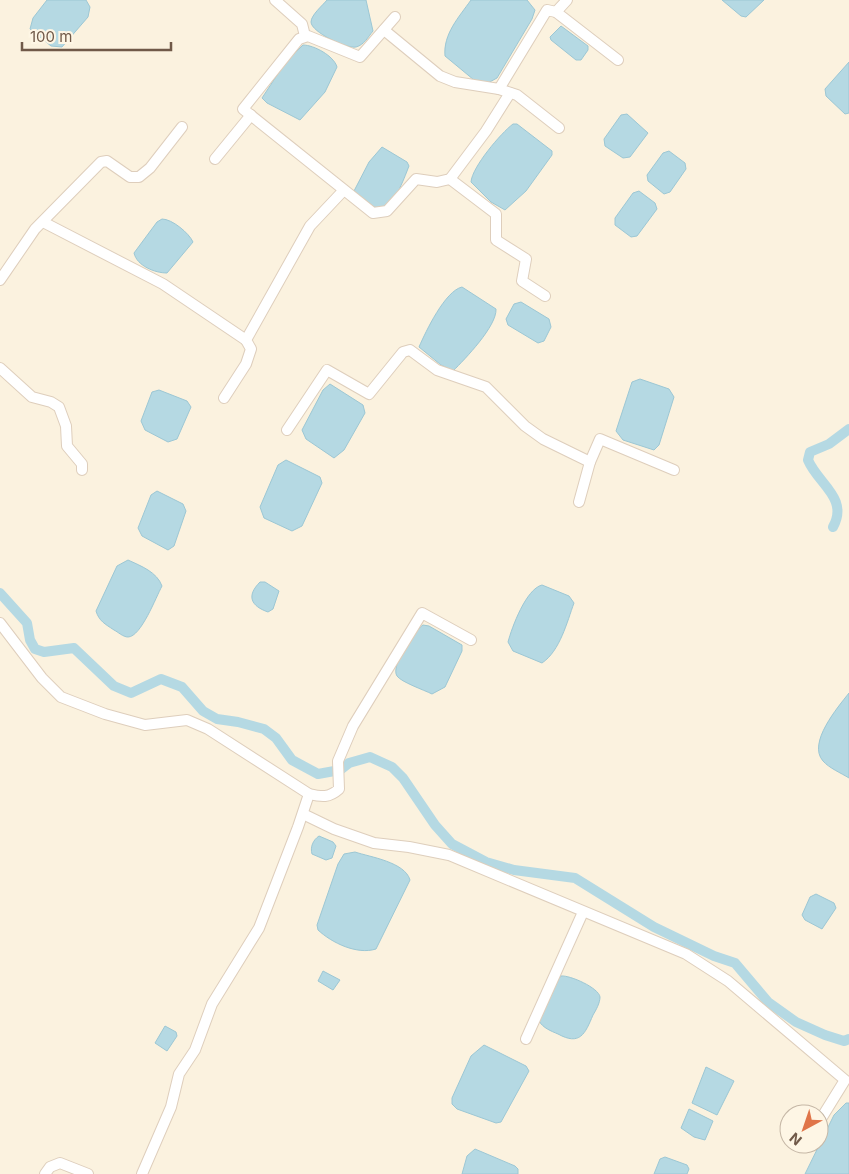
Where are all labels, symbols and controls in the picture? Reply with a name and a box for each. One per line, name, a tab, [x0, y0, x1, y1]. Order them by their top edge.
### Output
scale bar	[22, 20, 171, 52]
text: 100 m	[30, 27, 72, 46]
north arrow	[779, 1104, 829, 1154]
text: N	[786, 1129, 805, 1149]

